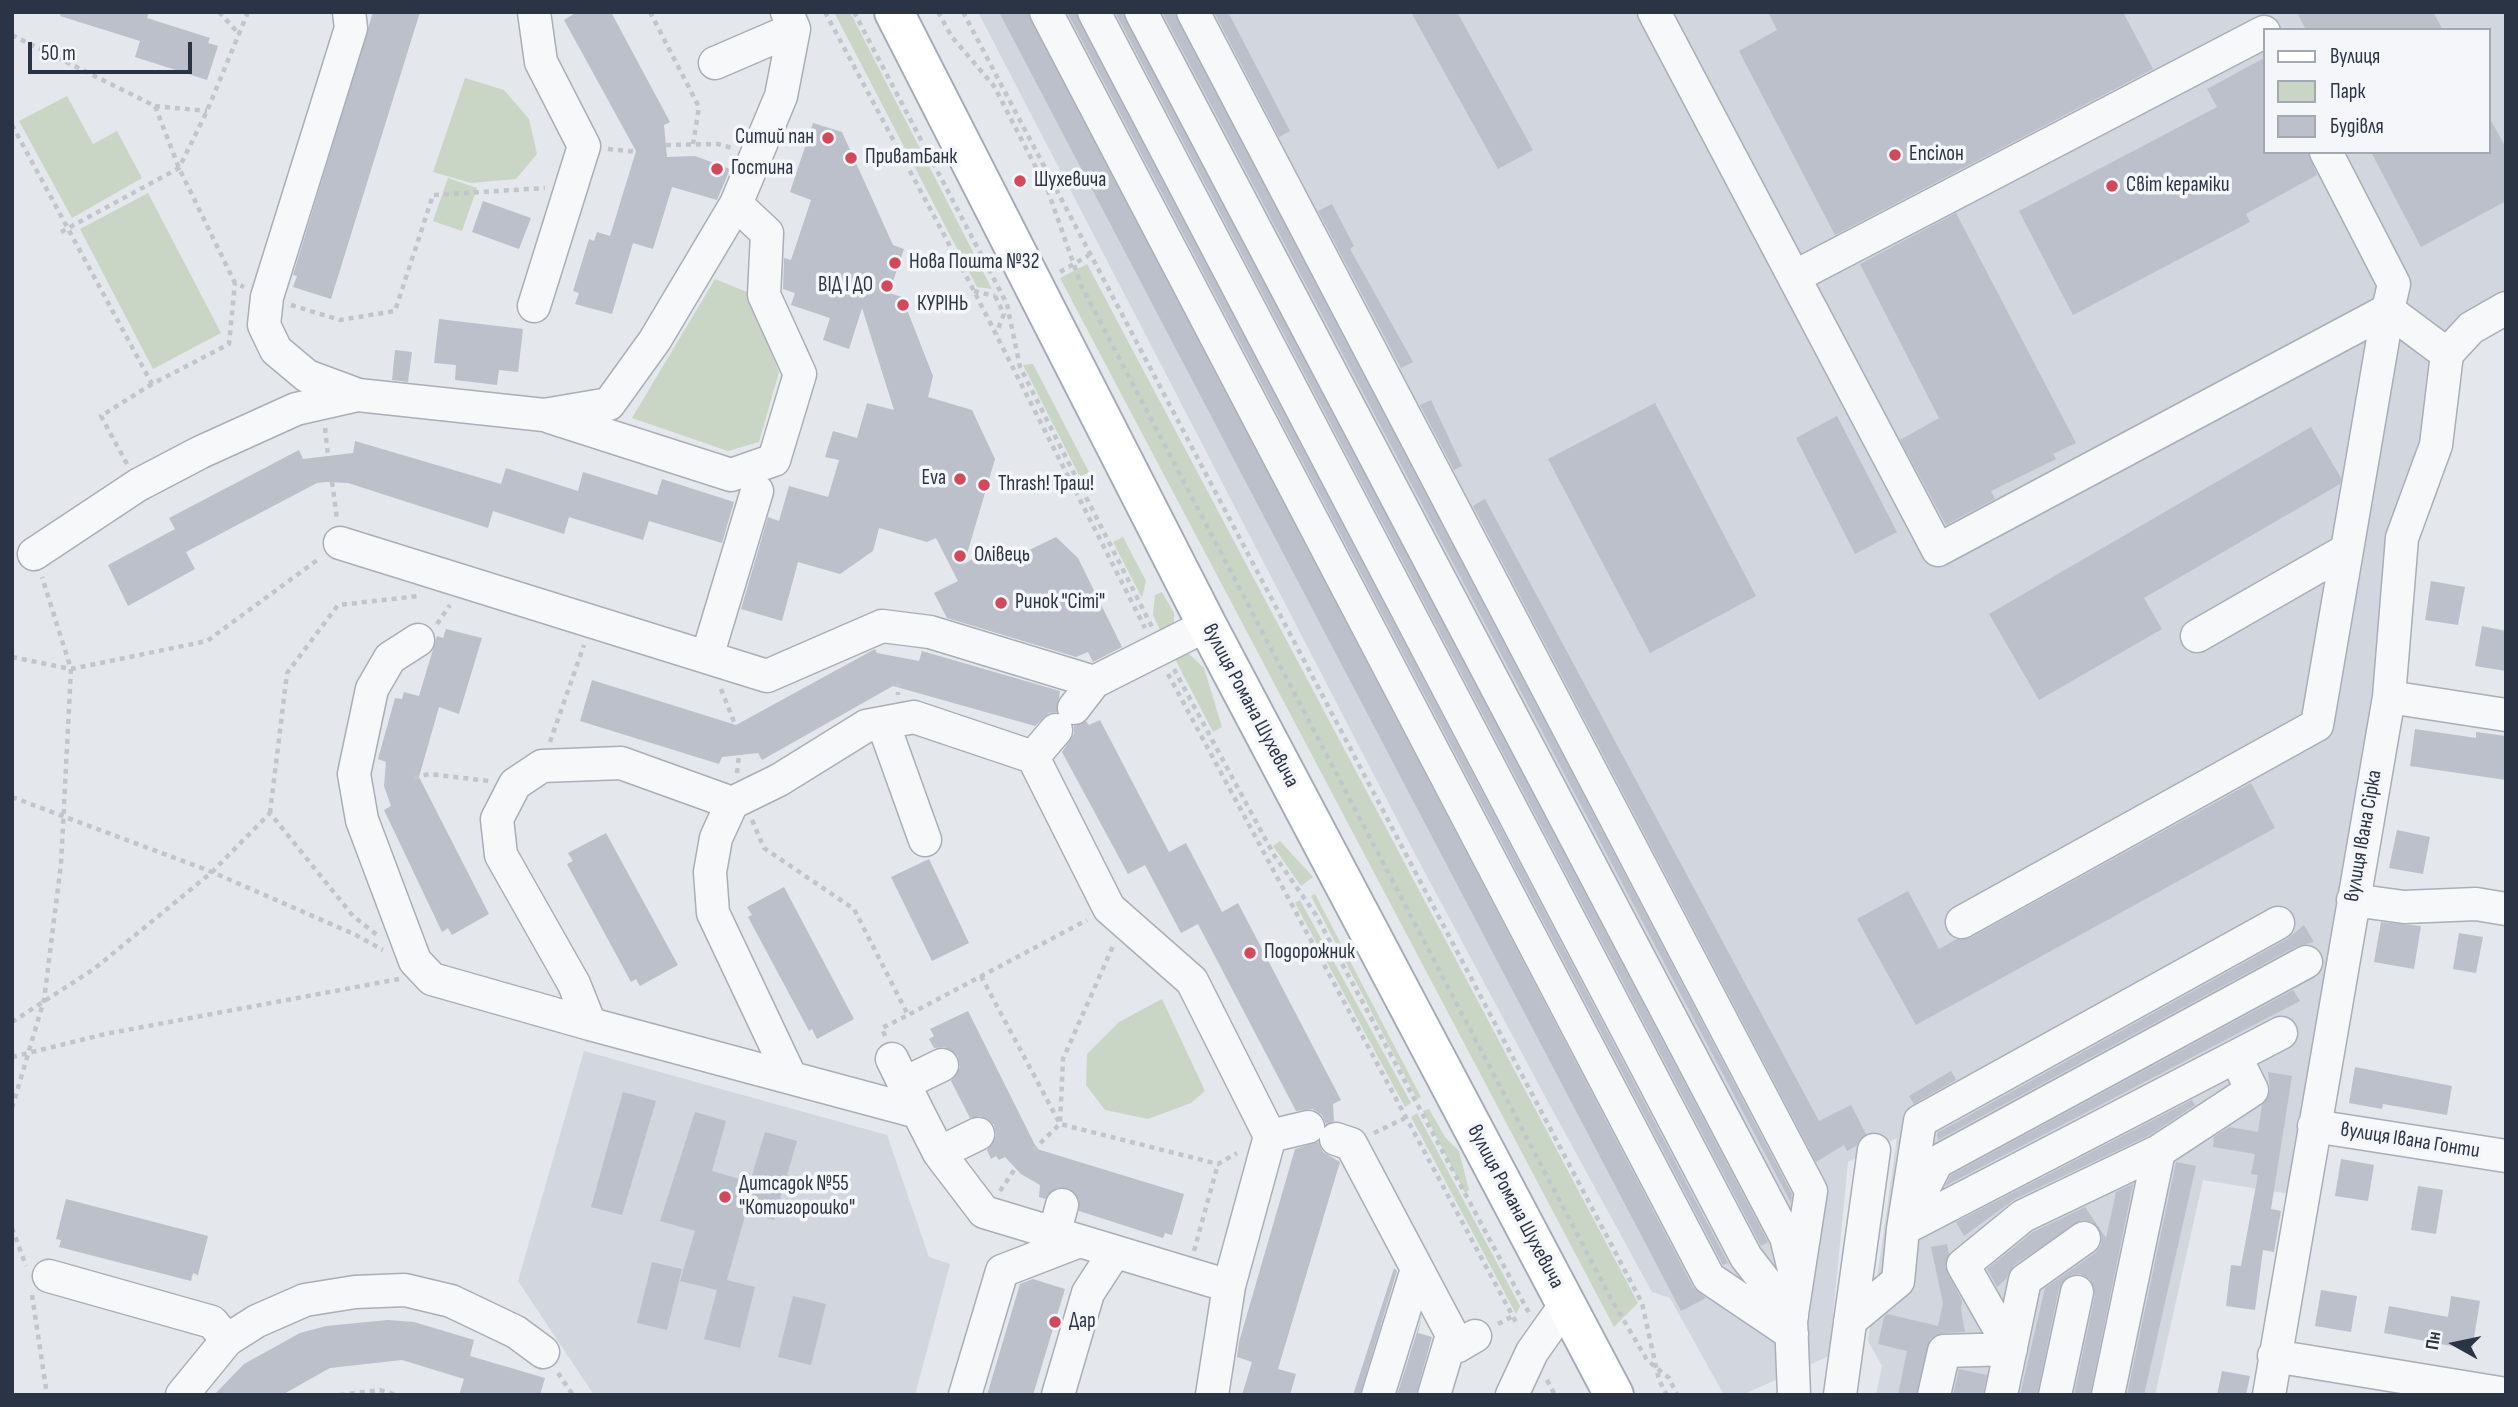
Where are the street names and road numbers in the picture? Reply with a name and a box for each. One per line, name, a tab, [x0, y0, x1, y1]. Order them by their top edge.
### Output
street label: вулиця Романа Шухевича	[1196, 620, 1304, 792]
street label: вулиця Івана Сірка	[2340, 768, 2388, 904]
street label: вулиця Івана Гонти	[2339, 1118, 2481, 1164]
street label: вулиця Романа Шухевича	[1461, 1121, 1569, 1293]

